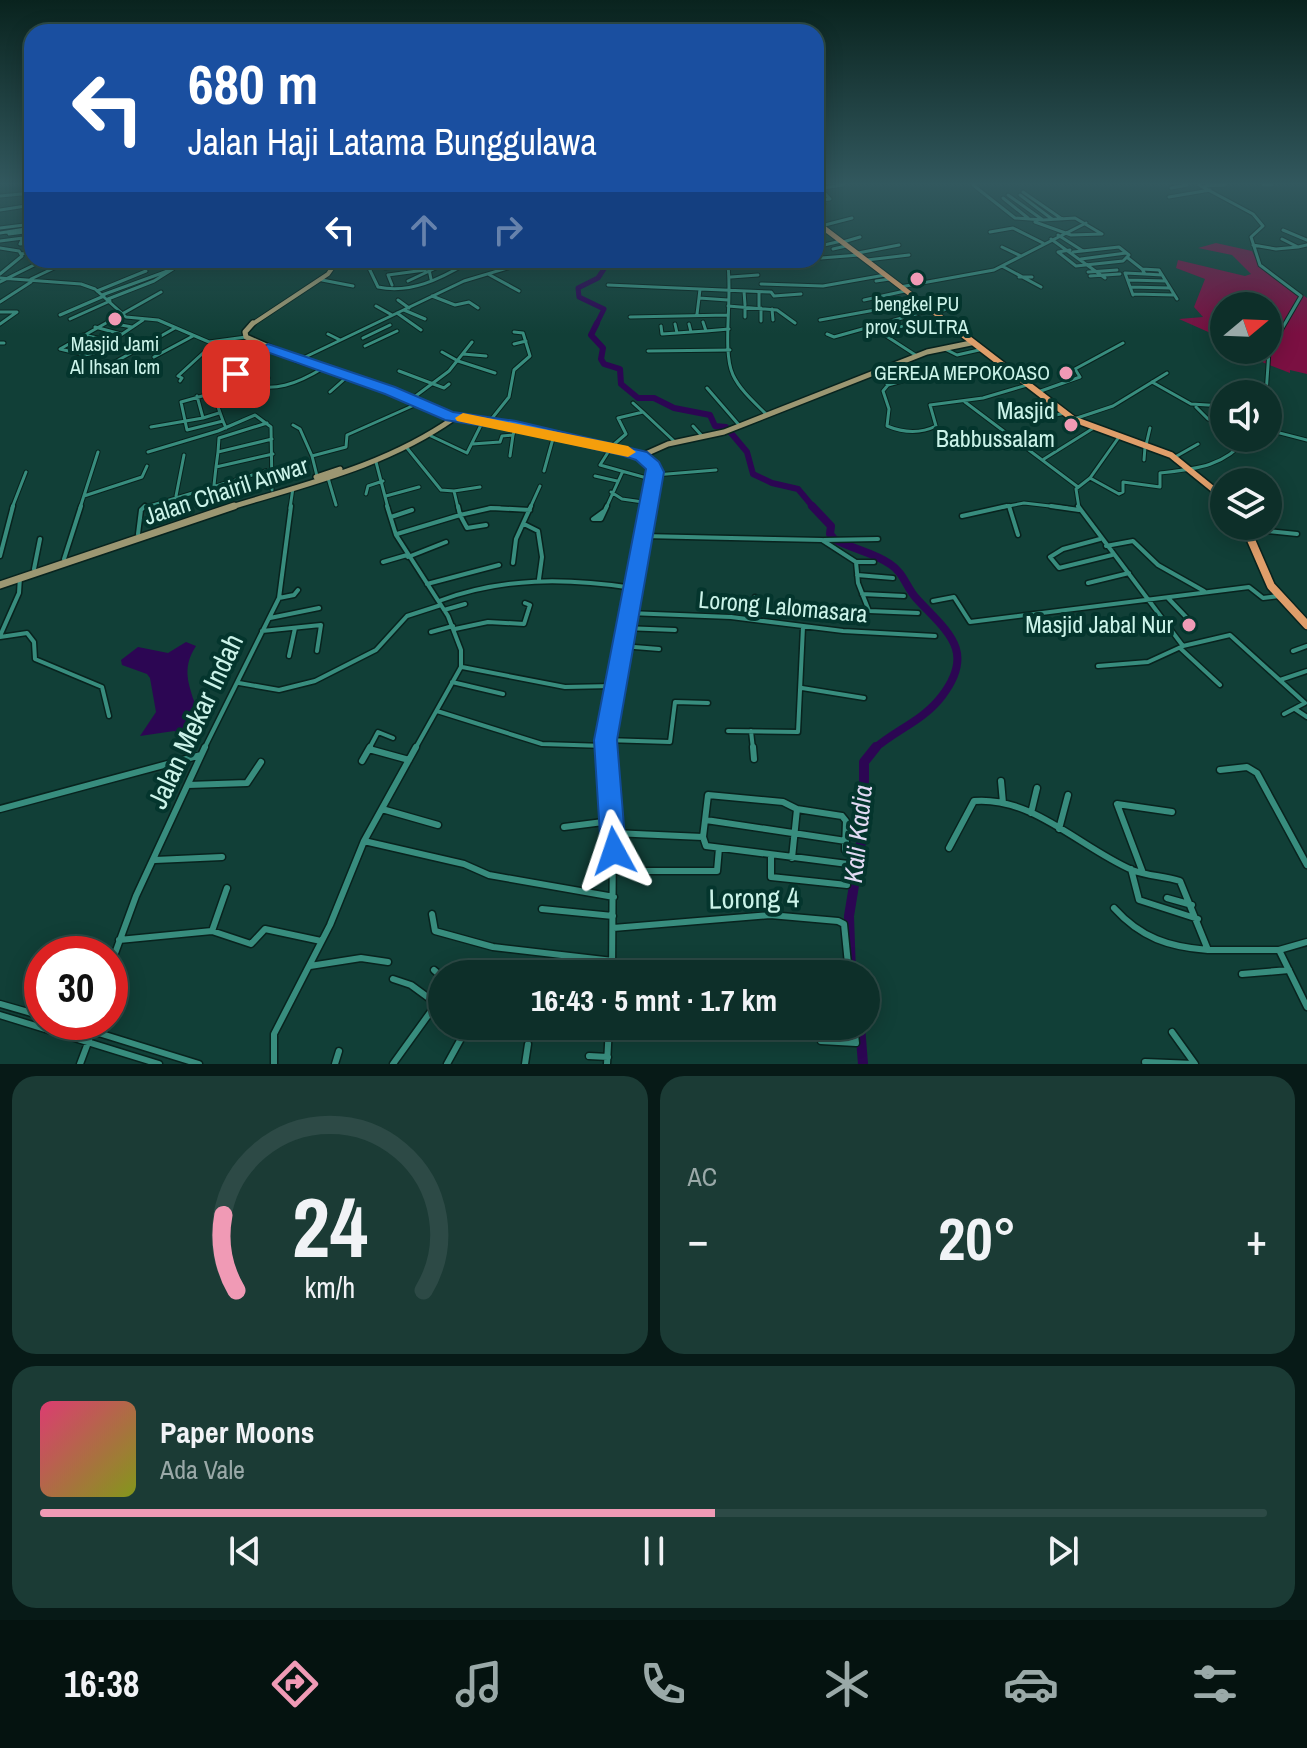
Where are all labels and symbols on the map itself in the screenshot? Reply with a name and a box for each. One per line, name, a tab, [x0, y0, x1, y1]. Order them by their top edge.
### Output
marker: bengkel PU prov. SULTRA	[908, 270, 926, 288]
place label: bengkel PU prov. SULTRA	[865, 290, 969, 340]
north arrow	[1210, 292, 1282, 364]
marker: Masjid Jami Al Ihsan Icm	[106, 310, 124, 328]
place label: Masjid Jami Al Ihsan Icm	[69, 330, 160, 380]
pin	[202, 340, 270, 408]
place label: GEREJA MEPOKOASO	[874, 359, 1050, 386]
marker: GEREJA MEPOKOASO	[1057, 364, 1075, 382]
place label: Masjid Babbussalam	[936, 394, 1055, 454]
marker: Masjid Babbussalam	[1062, 416, 1080, 434]
street label: Jalan Chairil Anwar	[140, 448, 312, 532]
street label: Lorong Lalomasara	[697, 583, 869, 629]
place label: Masjid Jabal Nur	[1025, 608, 1173, 640]
marker: Masjid Jabal Nur	[1180, 616, 1198, 634]
street label: Jalan Mekar Indah	[138, 627, 252, 815]
water label: Kali Kadia	[835, 783, 880, 885]
position arrow	[572, 809, 656, 893]
street label: Lorong 4	[708, 878, 800, 918]
speed limit sign: 30	[24, 936, 128, 1040]

